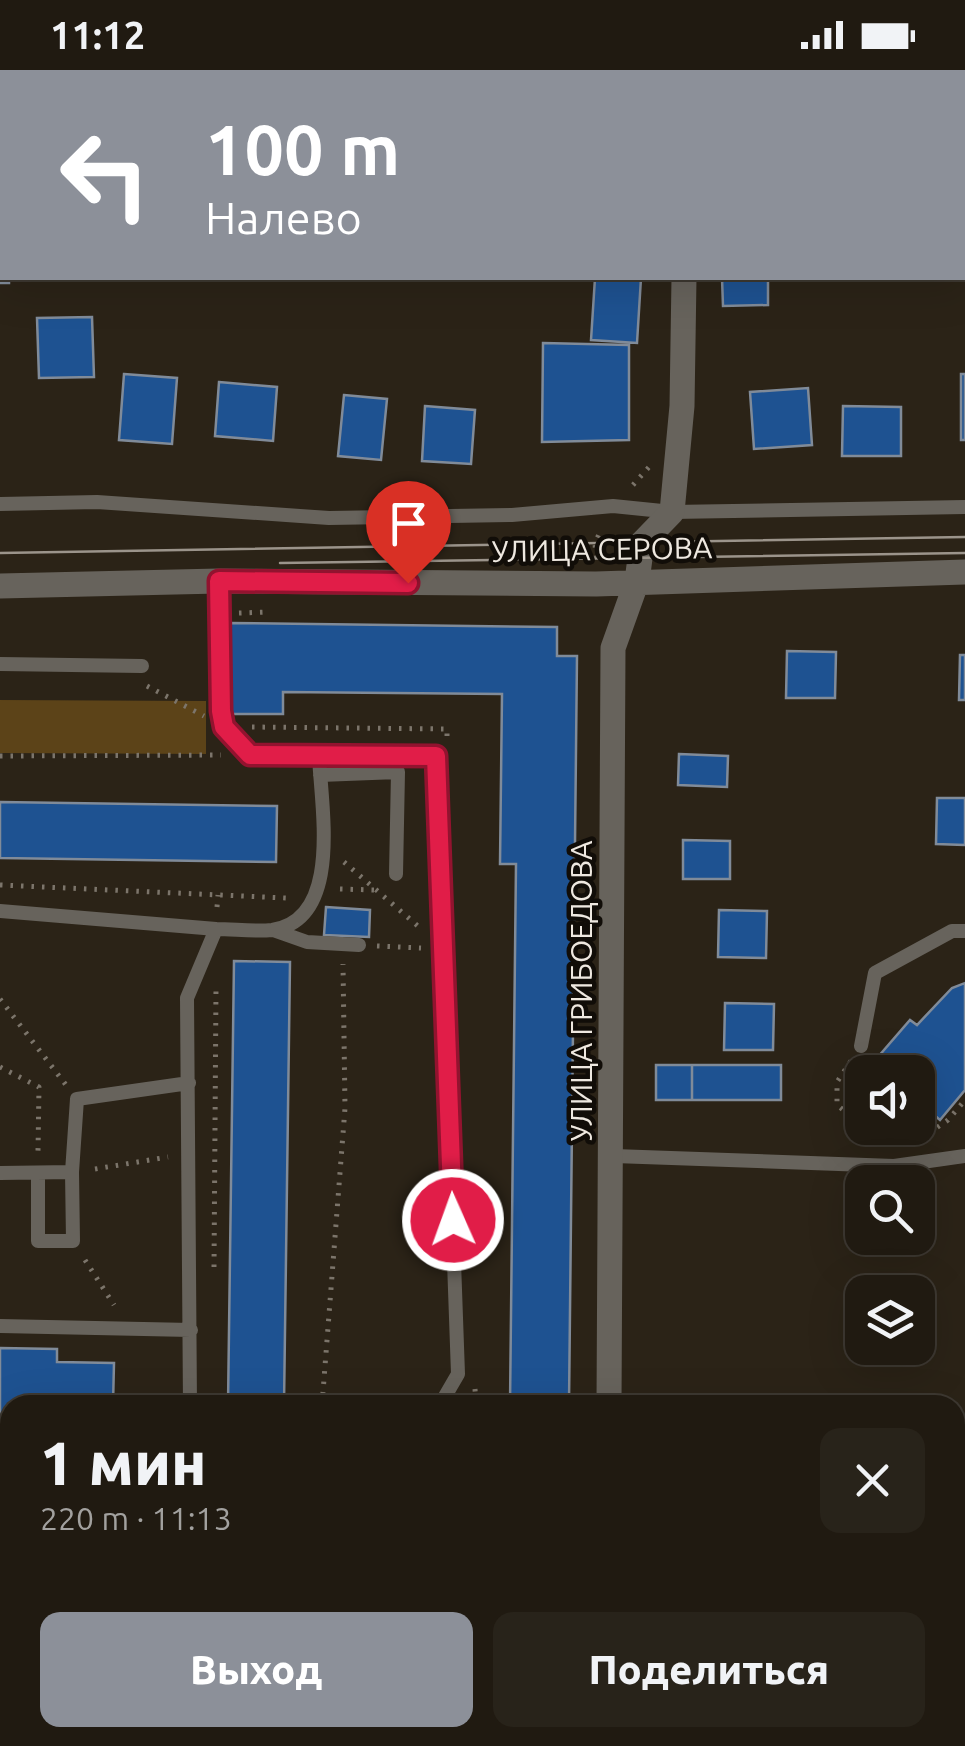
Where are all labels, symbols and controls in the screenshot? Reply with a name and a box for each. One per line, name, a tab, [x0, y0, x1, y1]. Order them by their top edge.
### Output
text: 11:12	[50, 14, 145, 56]
icon: left	[40, 110, 170, 240]
text: 100 m	[205, 110, 400, 188]
text: Налево	[205, 192, 362, 243]
pin	[366, 481, 451, 584]
icon: arrive	[381, 496, 436, 551]
street label: УЛИЦА СЕРОВА	[491, 530, 713, 568]
street label: УЛИЦА ГРИБОЕДОВА	[564, 840, 598, 1142]
map controls	[845, 1055, 935, 1365]
button: sound	[845, 1055, 935, 1145]
button: search	[845, 1165, 935, 1255]
position arrow	[401, 1168, 505, 1272]
button: layers	[845, 1275, 935, 1365]
button: close	[820, 1428, 925, 1533]
text: 1 мин	[40, 1429, 207, 1496]
text: 220 m · 11:13	[40, 1500, 232, 1536]
button: Выход	[40, 1612, 473, 1727]
button: Поделиться	[493, 1612, 925, 1727]

